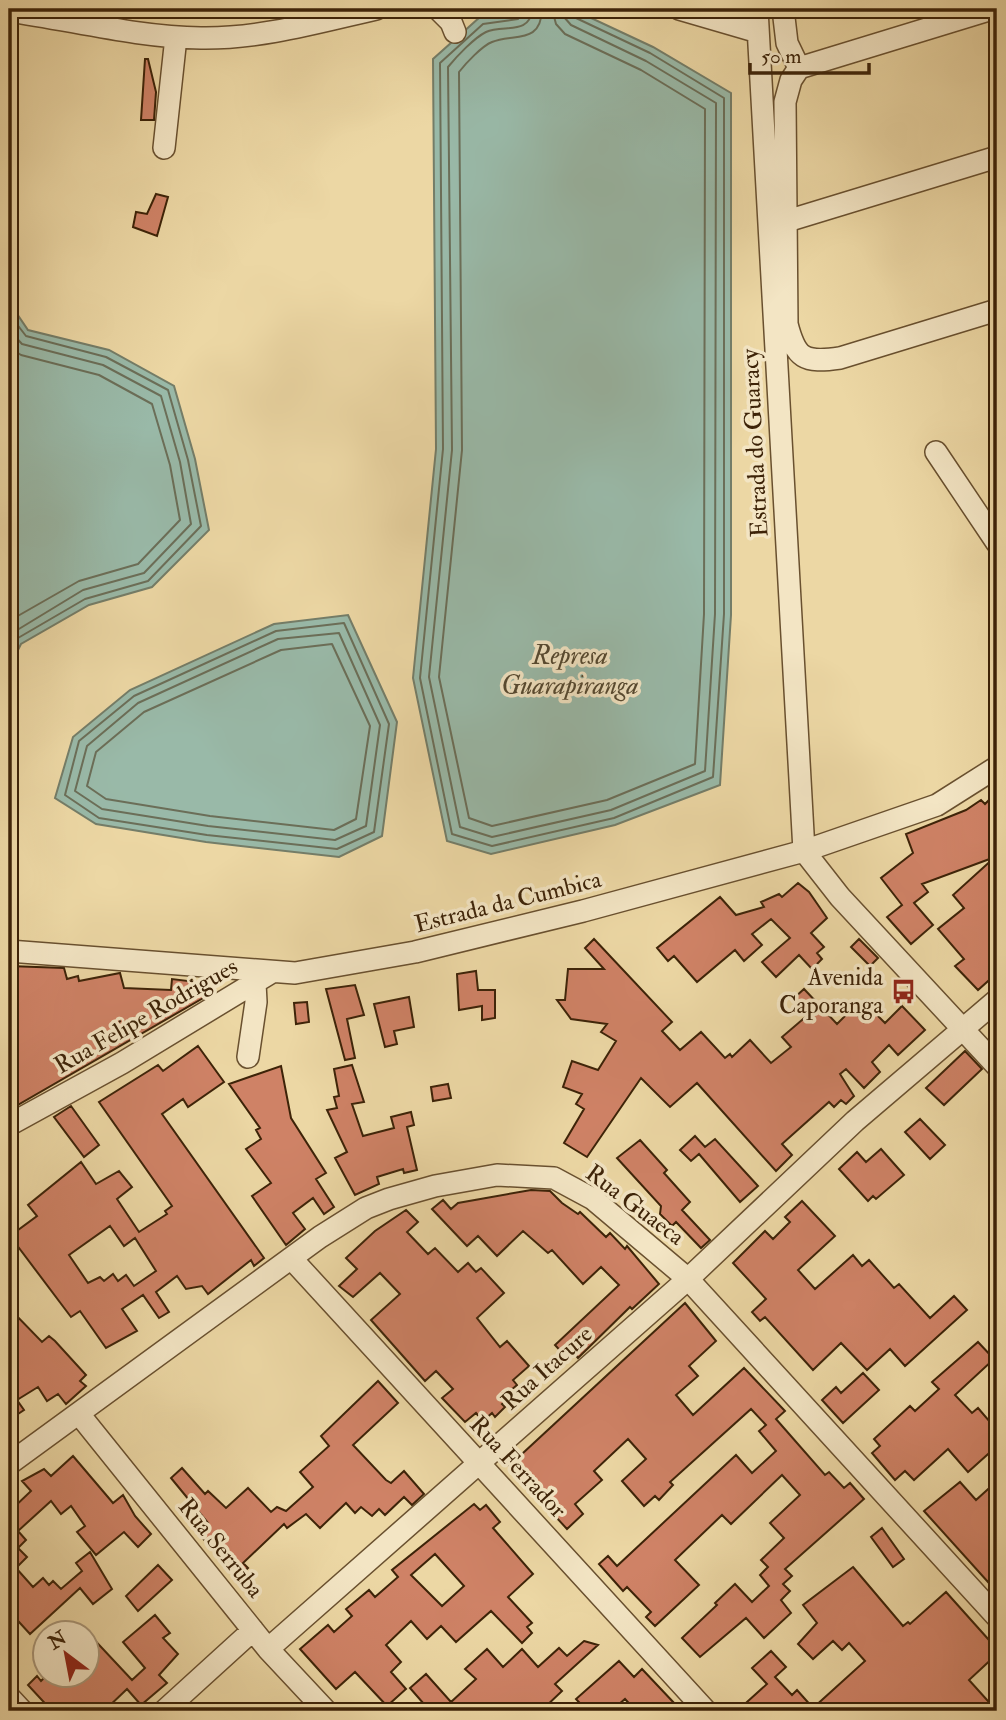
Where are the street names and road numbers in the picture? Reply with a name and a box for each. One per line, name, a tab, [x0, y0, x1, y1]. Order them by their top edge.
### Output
street label: Estrada do Guaracy	[735, 348, 775, 538]
street label: Estrada da Cumbica	[411, 864, 606, 940]
street label: Rua Felipe Rodrigues	[49, 951, 243, 1081]
street label: Rua Guaeca	[579, 1158, 692, 1253]
street label: Rua Itacure	[495, 1319, 599, 1417]
street label: Rua Ferrador	[463, 1409, 573, 1525]
street label: Rua Serruba	[171, 1492, 271, 1605]

